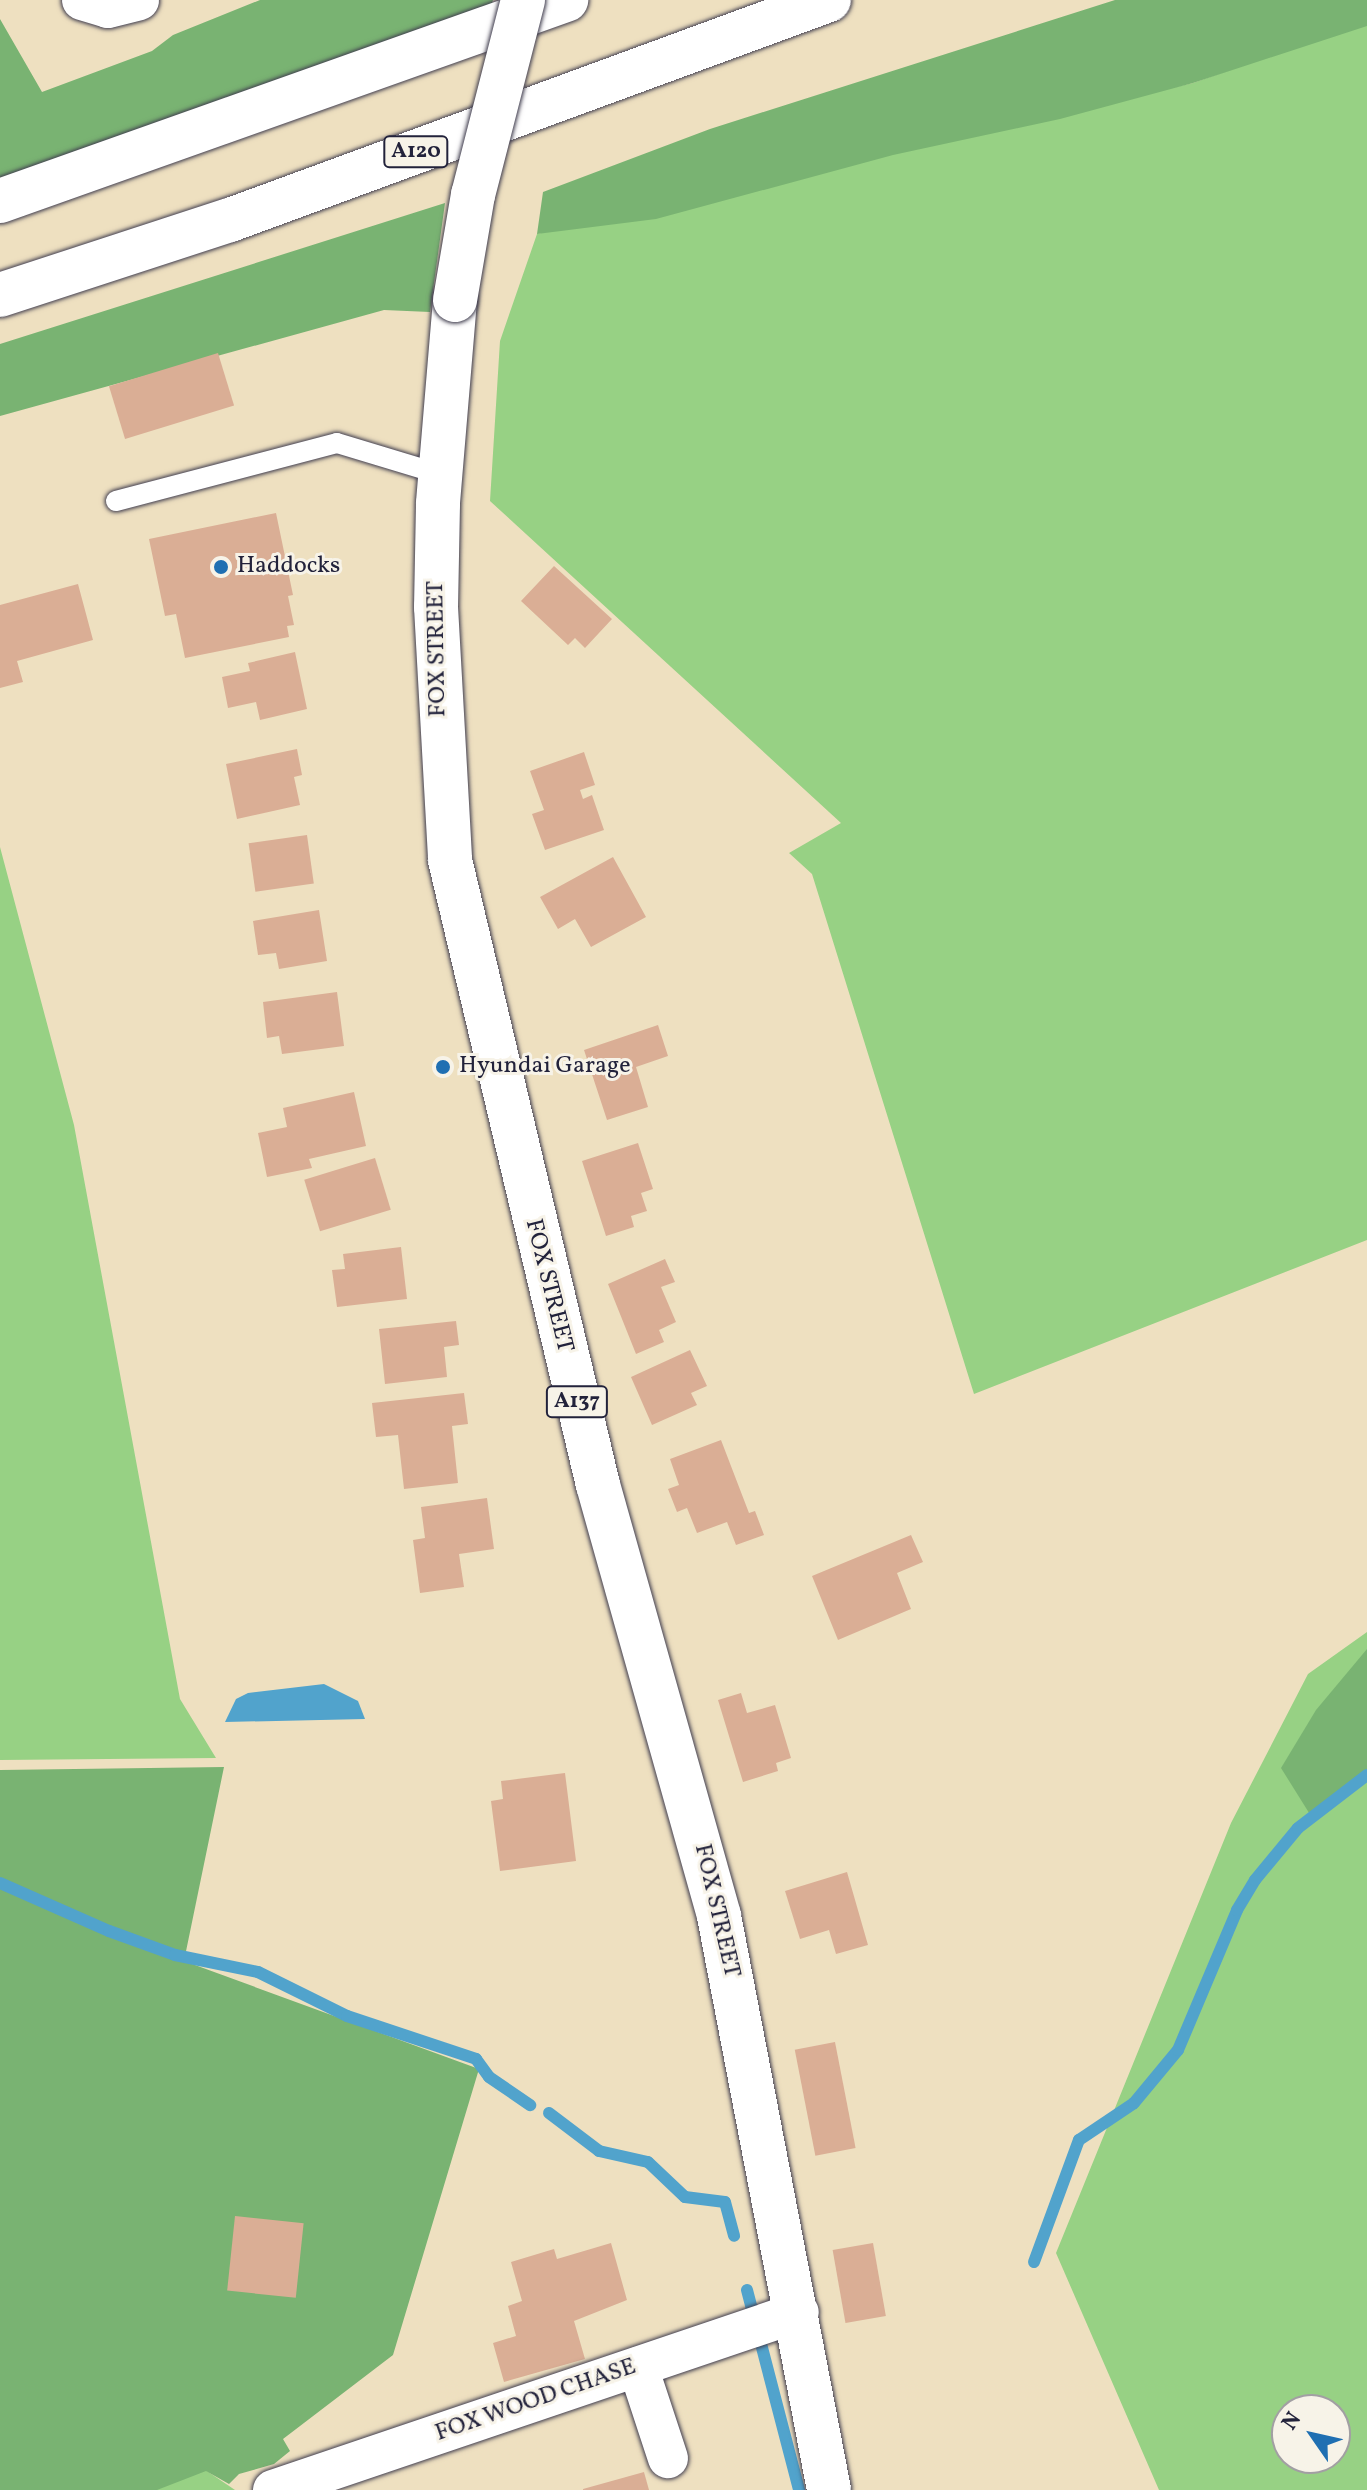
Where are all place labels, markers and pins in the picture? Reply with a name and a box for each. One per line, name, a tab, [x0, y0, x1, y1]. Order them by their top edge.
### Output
place label: Haddocks	[237, 553, 340, 581]
marker: Haddocks	[212, 558, 230, 576]
place label: Hyundai Garage	[459, 1053, 631, 1081]
marker: Hyundai Garage	[434, 1058, 452, 1076]

